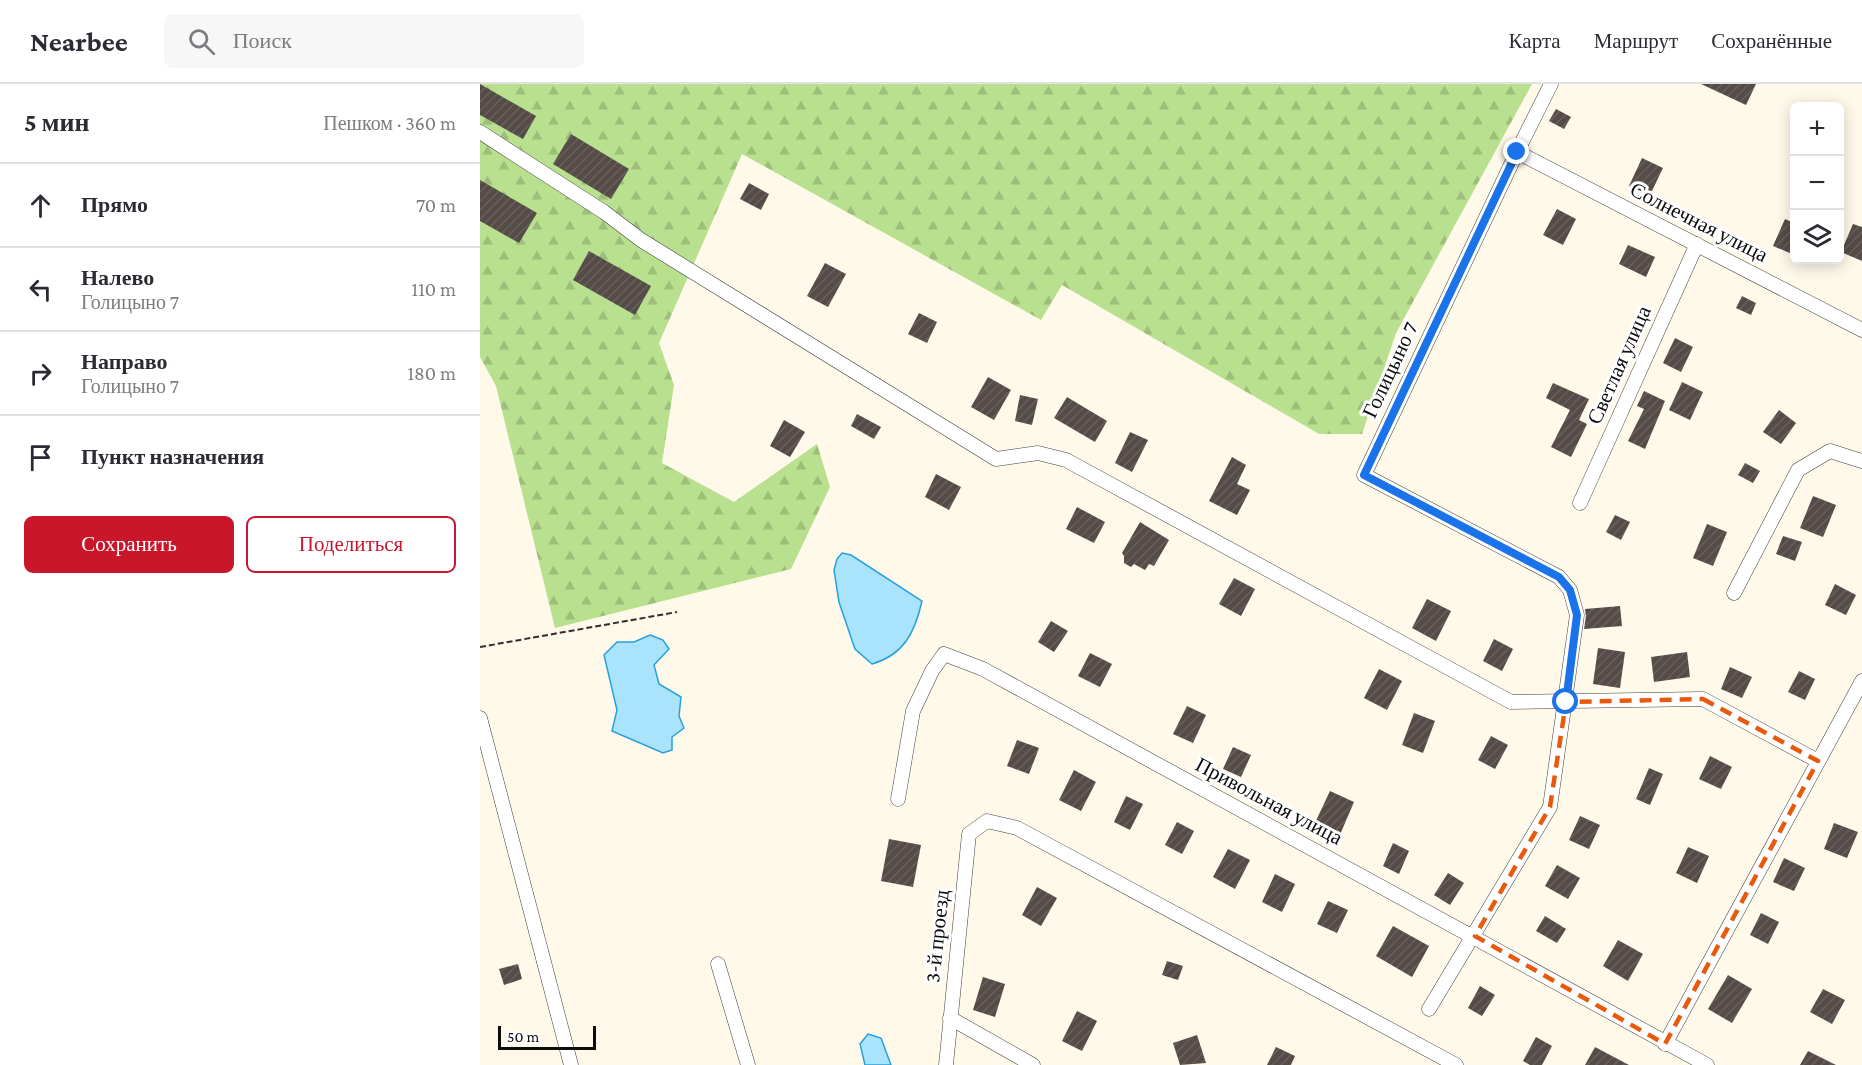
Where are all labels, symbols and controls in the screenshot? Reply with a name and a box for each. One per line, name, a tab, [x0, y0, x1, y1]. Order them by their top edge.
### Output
search box	[164, 14, 584, 68]
icon: search	[185, 25, 218, 58]
text: Nearbee	[30, 26, 128, 57]
text: Поиск	[233, 28, 292, 53]
text: Карта	[1509, 29, 1561, 53]
text: Маршрут	[1594, 29, 1678, 53]
text: Сохранённые	[1711, 29, 1832, 53]
map controls	[1790, 102, 1844, 264]
button: +	[1790, 102, 1844, 156]
text: 5 мин	[24, 108, 89, 137]
text: Пешком · 360 m	[323, 112, 456, 134]
route end	[1503, 138, 1529, 164]
button: −	[1790, 156, 1844, 210]
street label: Солнечная улица	[1626, 177, 1772, 267]
icon: ahead	[24, 189, 57, 222]
text: Прямо	[81, 192, 148, 217]
text: 70 m	[416, 194, 456, 216]
button: layers	[1790, 210, 1844, 264]
text: Налево	[81, 265, 154, 290]
icon: left	[24, 273, 57, 306]
text: 110 m	[412, 278, 456, 300]
text: Голицыно 7	[81, 291, 179, 313]
street label: Светлая улица	[1582, 301, 1656, 428]
street label: Голицыно 7	[1357, 318, 1423, 422]
text: Направо	[81, 349, 167, 374]
icon: right	[24, 357, 57, 390]
text: 180 m	[407, 362, 456, 384]
text: Голицыно 7	[81, 375, 179, 397]
icon: arrive	[24, 441, 57, 474]
text: Пункт назначения	[81, 444, 264, 469]
button: Сохранить	[24, 516, 234, 573]
button: Поделиться	[246, 516, 456, 573]
route start	[1552, 688, 1578, 714]
street label: Привольная улица	[1191, 752, 1347, 850]
street label: 3-й проезд	[920, 888, 954, 984]
scale bar	[498, 1023, 596, 1050]
text: 50 m	[507, 1028, 539, 1045]

